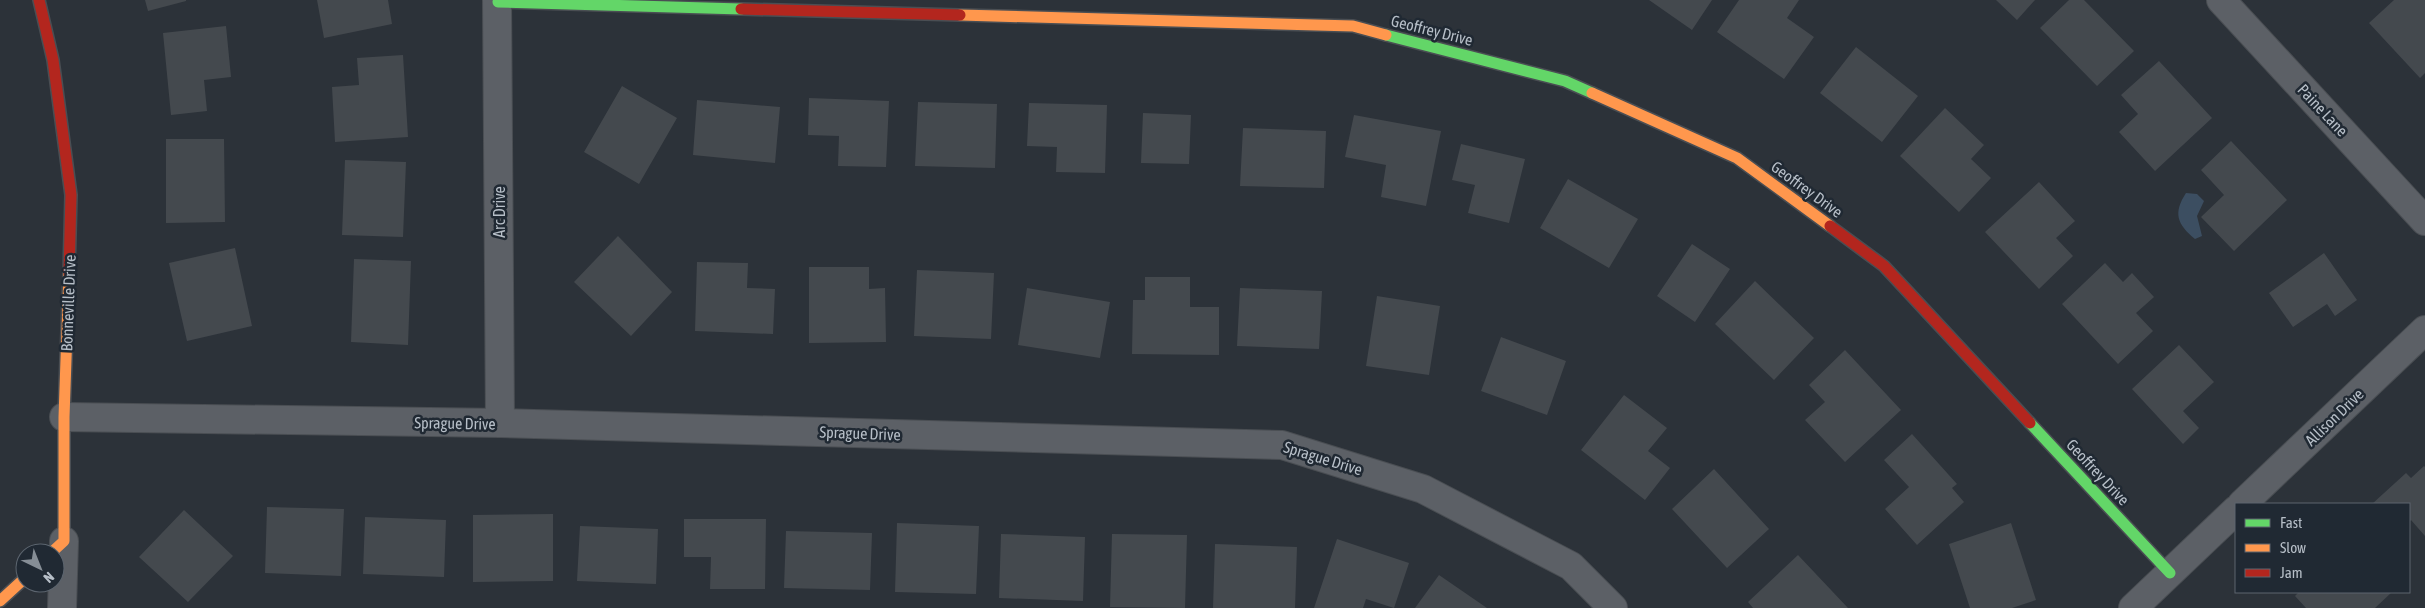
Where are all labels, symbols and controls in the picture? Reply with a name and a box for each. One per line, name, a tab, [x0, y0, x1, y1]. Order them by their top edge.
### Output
street label: Geoffrey Drive	[1389, 11, 1475, 50]
street label: Paine Lane	[2294, 80, 2352, 140]
street label: Geoffrey Drive	[1767, 157, 1846, 222]
street label: Arc Drive	[490, 186, 508, 238]
street label: Bonneville Drive	[57, 254, 79, 352]
street label: Allison Drive	[2301, 385, 2367, 449]
street label: Sprague Drive	[414, 413, 496, 434]
street label: Sprague Drive	[819, 423, 901, 444]
street label: Geoffrey Drive	[2062, 435, 2133, 509]
street label: Sprague Drive	[1281, 438, 1364, 479]
legend	[2235, 503, 2410, 593]
text: Fast	[2280, 514, 2302, 531]
text: Slow	[2280, 539, 2306, 556]
north arrow	[15, 543, 65, 593]
text: Jam	[2280, 564, 2303, 581]
text: N	[40, 569, 57, 586]

